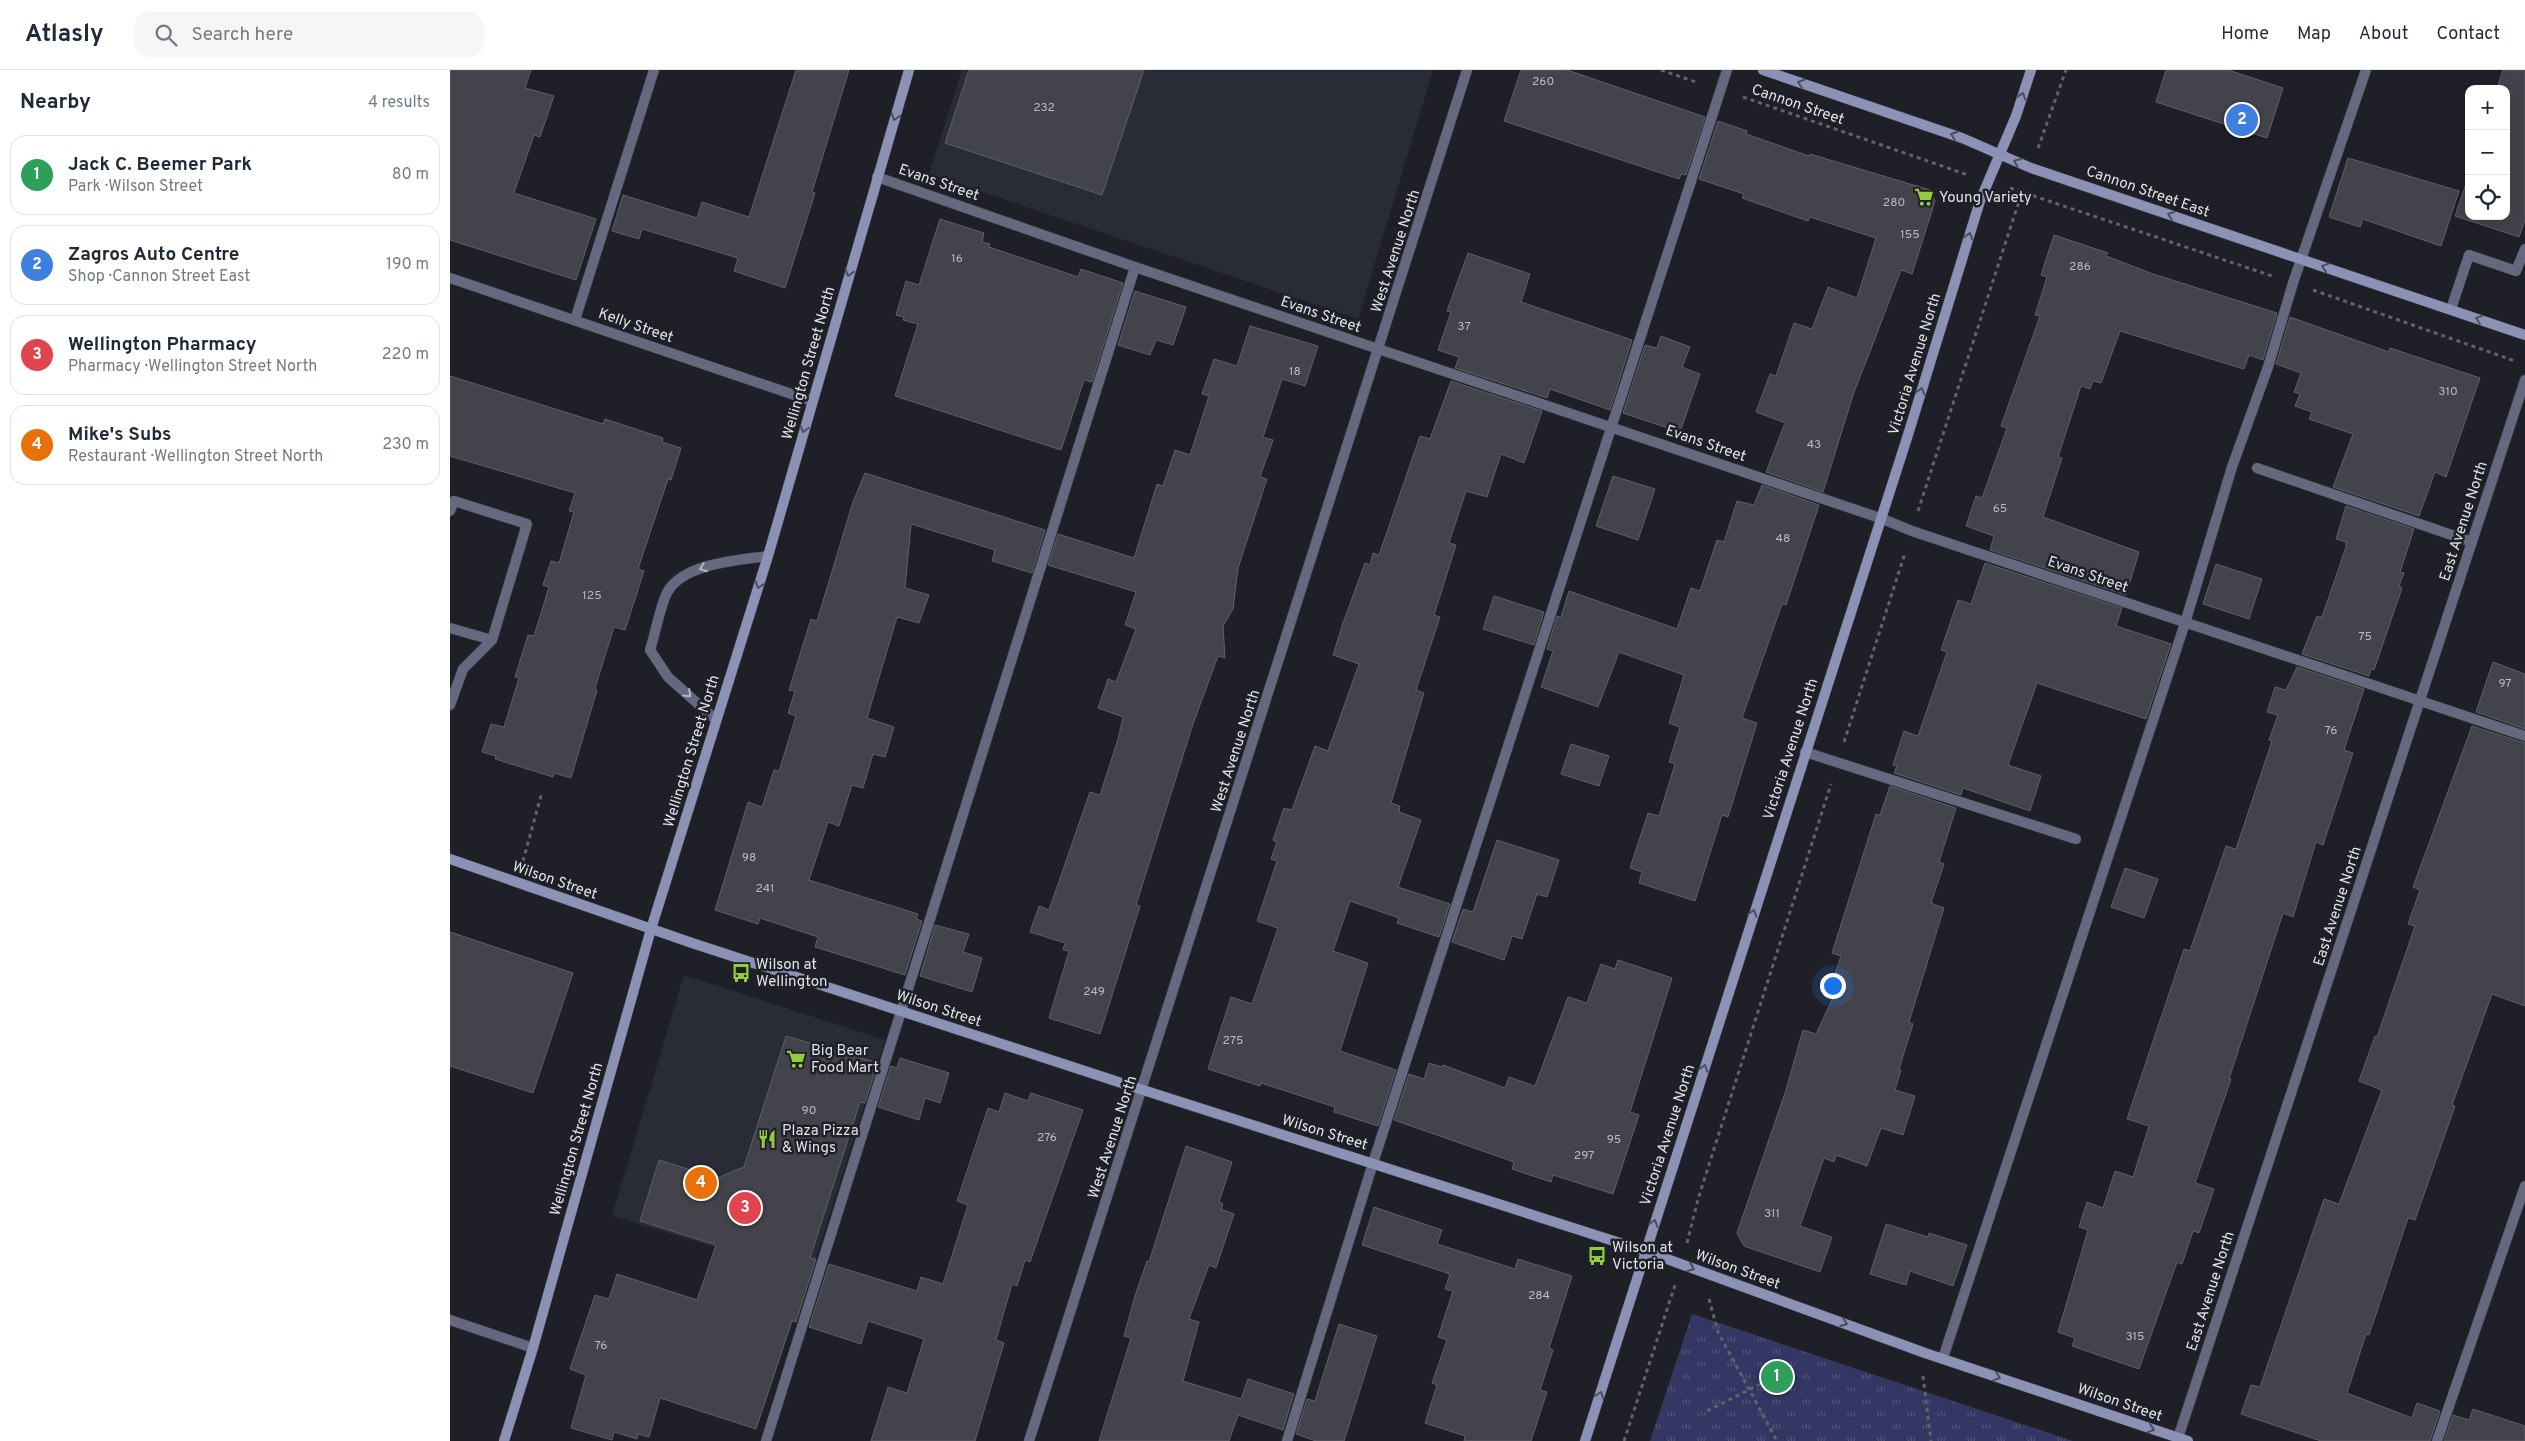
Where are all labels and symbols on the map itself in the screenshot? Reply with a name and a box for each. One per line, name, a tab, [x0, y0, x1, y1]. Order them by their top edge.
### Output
house number: 260	[1532, 74, 1554, 90]
one-way arrow	[1797, 79, 1805, 89]
street label: Cannon Street	[1749, 81, 1846, 130]
one-way arrow	[2017, 92, 2027, 101]
house number: 232	[1033, 100, 1055, 116]
pin: 2	[2226, 101, 2258, 139]
one-way arrow	[891, 112, 901, 120]
one-way arrow	[1951, 131, 1959, 141]
one-way arrow	[2013, 157, 2022, 168]
street label: Evans Street	[896, 161, 981, 206]
street label: Cannon Street East	[2083, 162, 2212, 222]
supermarket icon: Young Variety	[1913, 186, 1935, 208]
street label: West Avenue North	[1368, 188, 1425, 315]
place label: Young Variety	[1939, 189, 2032, 208]
house number: 280	[1883, 195, 1905, 211]
one-way arrow	[2167, 211, 2176, 221]
house number: 155	[1900, 227, 1920, 243]
one-way arrow	[1964, 232, 1974, 241]
house number: 16	[951, 251, 963, 267]
house number: 286	[2069, 259, 2091, 275]
one-way arrow	[2321, 263, 2330, 273]
one-way arrow	[845, 268, 855, 276]
street label: Wellington Street North	[778, 285, 840, 442]
street label: Victoria Avenue North	[1885, 291, 1946, 438]
street label: Evans Street	[1278, 293, 1363, 338]
street label: Kelly Street	[595, 305, 676, 348]
one-way arrow	[2475, 315, 2484, 325]
house number: 37	[1457, 319, 1471, 335]
house number: 18	[1289, 364, 1301, 380]
house number: 310	[2438, 384, 2458, 400]
one-way arrow	[1916, 388, 1926, 396]
street label: Evans Street	[1663, 422, 1748, 467]
one-way arrow	[800, 424, 810, 432]
house number: 43	[1807, 437, 1821, 453]
street label: East Avenue North	[2436, 459, 2493, 584]
house number: 65	[1993, 501, 2007, 517]
house number: 48	[1776, 531, 1790, 547]
street label: Evans Street	[2045, 553, 2130, 598]
one-way arrow	[699, 562, 708, 572]
one-way arrow	[754, 580, 764, 588]
house number: 125	[582, 588, 602, 604]
house number: 75	[2358, 629, 2372, 645]
street label: Wellington Street North	[660, 673, 725, 830]
street label: Victoria Avenue North	[1760, 676, 1823, 823]
house number: 97	[2498, 676, 2512, 692]
one-way arrow	[682, 688, 691, 697]
street label: West Avenue North	[1208, 688, 1265, 815]
house number: 76	[2325, 723, 2337, 739]
street label: East Avenue North	[2310, 844, 2367, 969]
house number: 98	[742, 850, 756, 866]
street label: Wilson Street	[509, 858, 600, 905]
house number: 241	[755, 881, 775, 897]
one-way arrow	[1748, 910, 1758, 918]
place label: Wilson at Wellington	[756, 956, 827, 992]
bus stop icon: Wilson at Wellington	[730, 962, 752, 984]
your location	[1820, 973, 1846, 999]
house number: 249	[1083, 984, 1105, 1000]
street label: Wilson Street	[893, 987, 984, 1032]
house number: 275	[1223, 1033, 1243, 1049]
place label: Big Bear Food Mart	[811, 1042, 879, 1078]
supermarket icon: Big Bear Food Mart	[785, 1048, 807, 1070]
street label: Wellington Street North	[546, 1061, 608, 1218]
street label: Victoria Avenue North	[1637, 1062, 1700, 1209]
one-way arrow	[1698, 1064, 1708, 1073]
street label: West Avenue North	[1085, 1074, 1142, 1201]
house number: 90	[802, 1103, 816, 1119]
street label: Wilson Street	[1279, 1111, 1370, 1156]
place label: Plaza Pizza & Wings	[782, 1122, 859, 1158]
restaurant icon: Plaza Pizza & Wings	[756, 1128, 778, 1150]
house number: 276	[1037, 1130, 1057, 1146]
house number: 95	[1607, 1132, 1621, 1148]
house number: 297	[1574, 1148, 1594, 1164]
pin: 4	[685, 1164, 717, 1202]
pin: 3	[729, 1189, 761, 1227]
house number: 311	[1764, 1206, 1780, 1222]
one-way arrow	[1649, 1219, 1659, 1228]
street label: East Avenue North	[2183, 1229, 2240, 1354]
place label: Wilson at Victoria	[1612, 1239, 1673, 1275]
bus stop icon: Wilson at Victoria	[1586, 1245, 1608, 1267]
street label: Wilson Street	[1693, 1246, 1782, 1295]
one-way arrow	[1686, 1262, 1695, 1272]
house number: 284	[1528, 1288, 1550, 1304]
one-way arrow	[1839, 1317, 1847, 1327]
house number: 315	[2125, 1329, 2145, 1345]
house number: 76	[595, 1338, 607, 1354]
pin: 1	[1761, 1358, 1793, 1396]
one-way arrow	[1992, 1371, 2001, 1381]
street label: Wilson Street	[2074, 1380, 2165, 1427]
one-way arrow	[1594, 1391, 1604, 1399]
one-way arrow	[2146, 1423, 2155, 1433]

